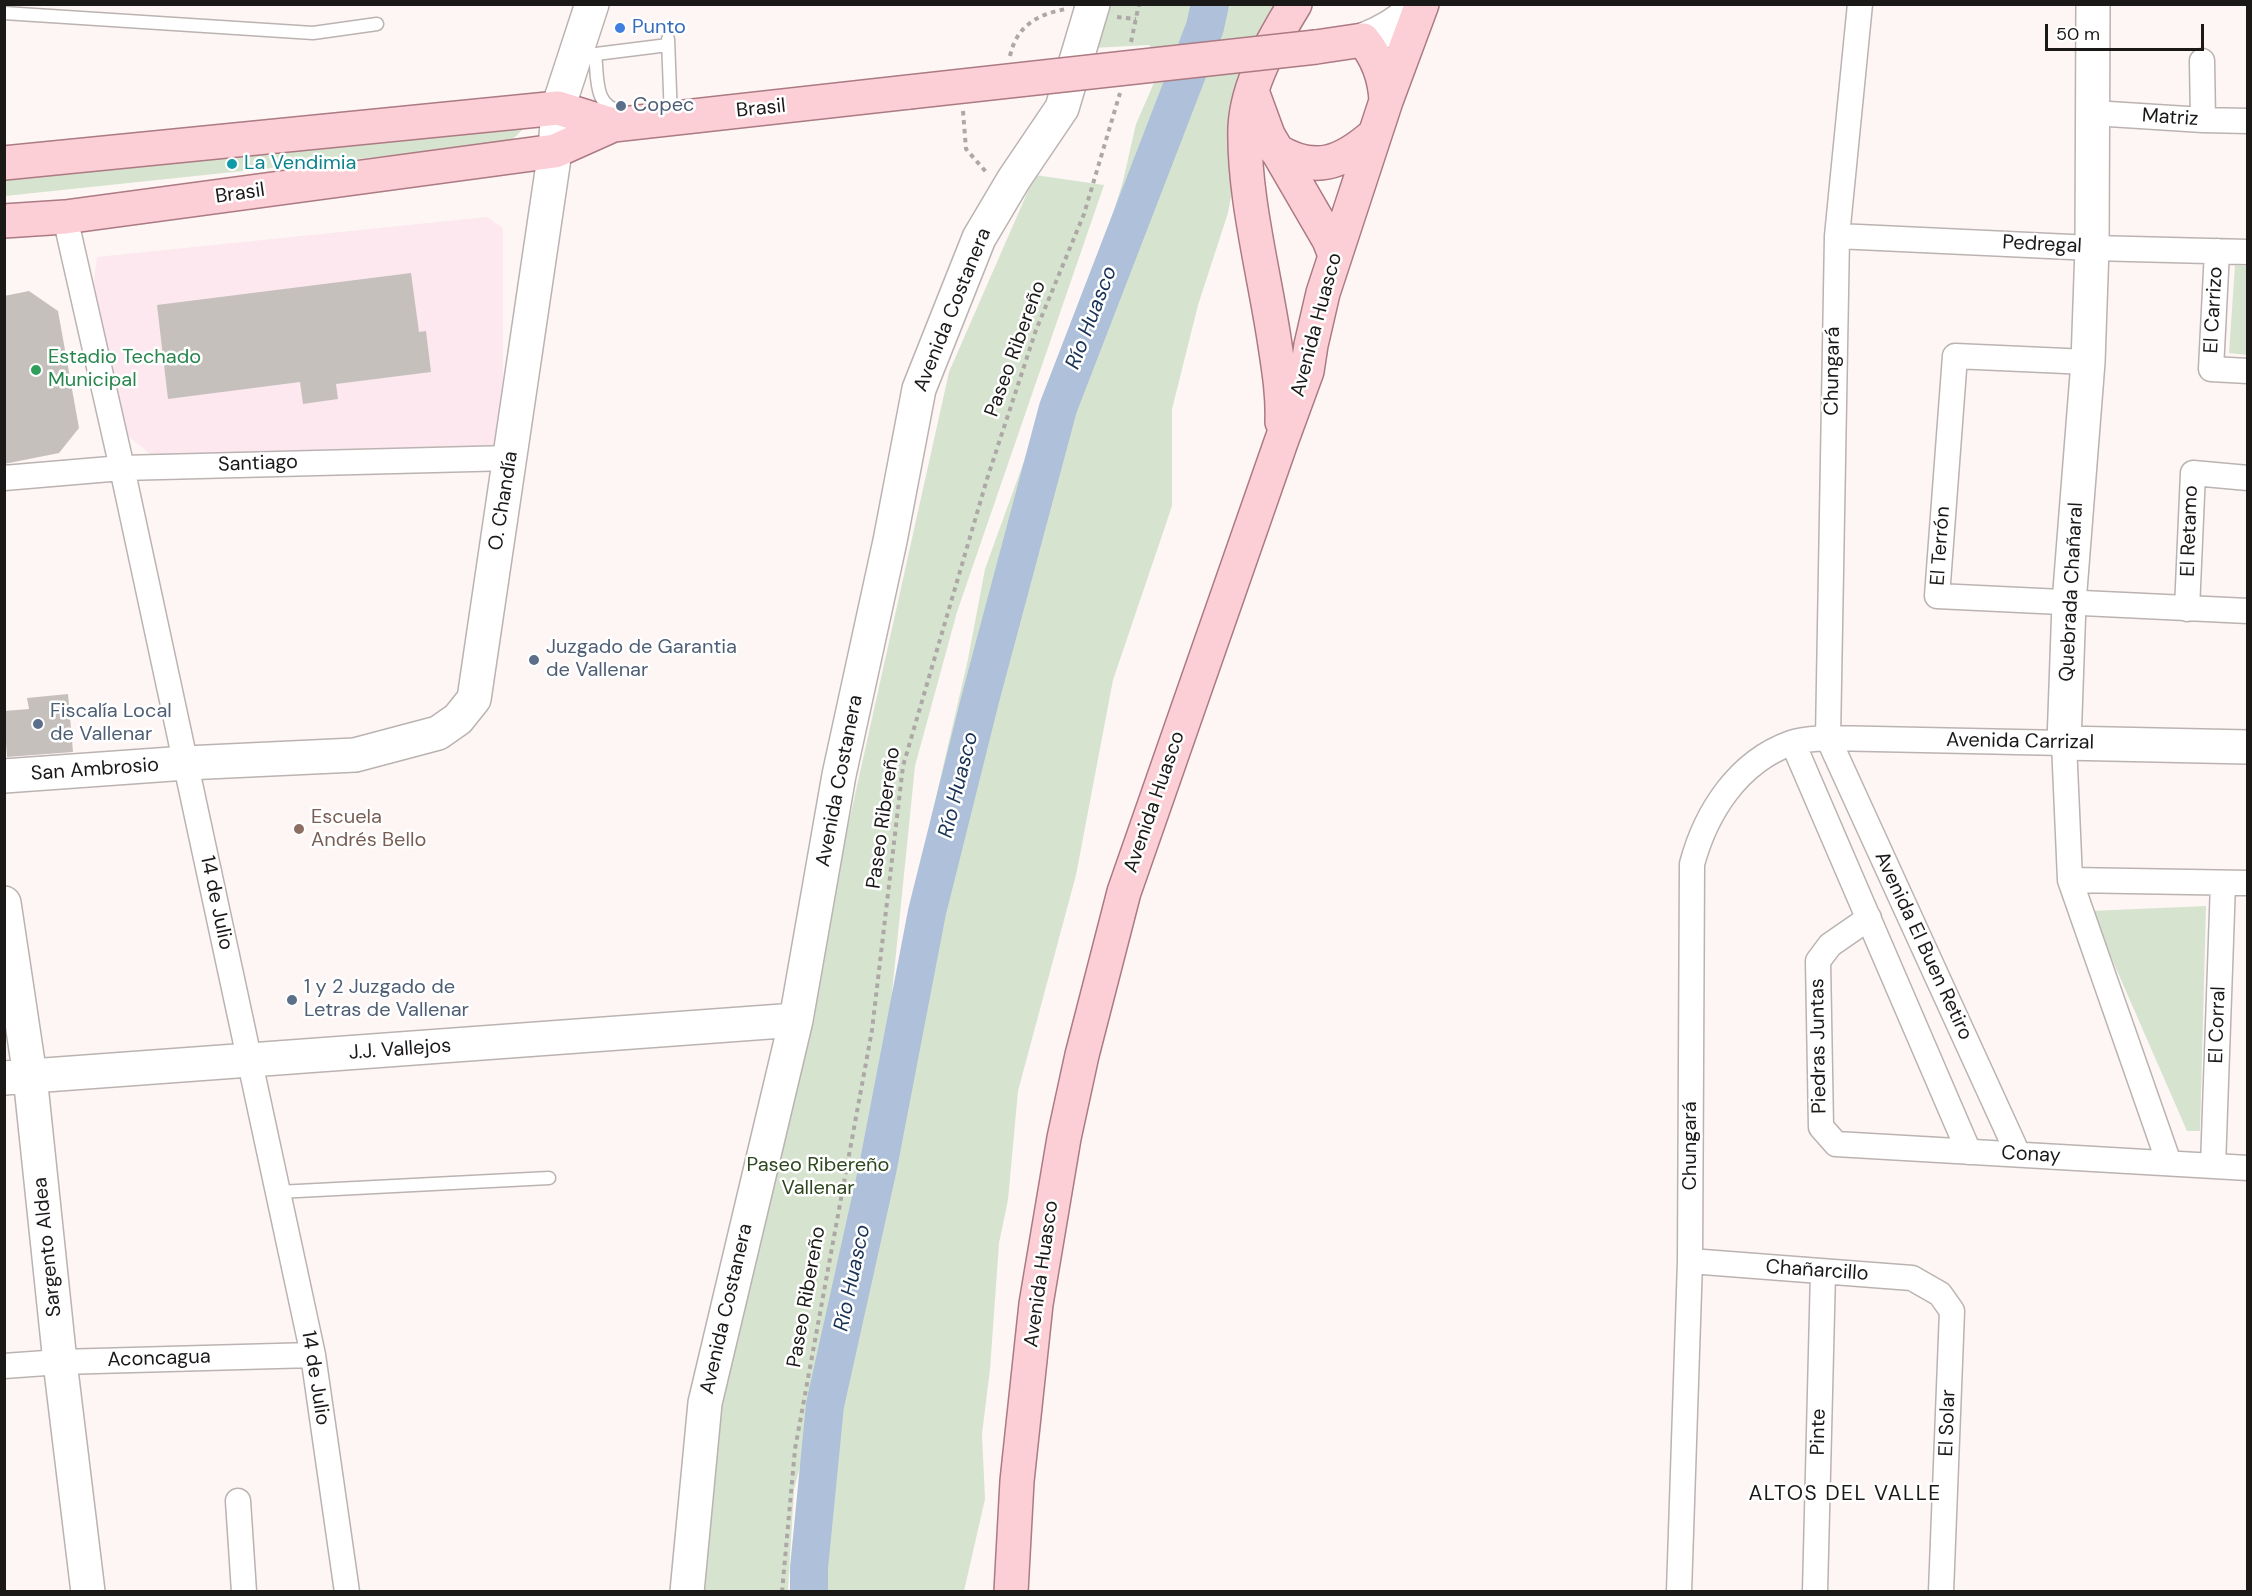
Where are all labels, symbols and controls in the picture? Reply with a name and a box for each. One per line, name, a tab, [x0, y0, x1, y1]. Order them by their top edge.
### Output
scale bar	[2048, 12, 2207, 50]
place label: Punto	[632, 16, 686, 40]
marker: Punto	[613, 21, 627, 35]
text: 50 m	[2056, 22, 2100, 46]
place label: Copec	[633, 94, 695, 118]
street label: Brasil	[735, 94, 787, 124]
marker: Copec	[614, 99, 628, 113]
street label: Matriz	[2141, 104, 2199, 132]
place label: La Vendimia	[244, 152, 356, 176]
marker: La Vendimia	[225, 157, 239, 171]
street label: Brasil	[214, 179, 266, 209]
street label: Avenida Costanera	[909, 225, 997, 395]
street label: Pedregal	[2002, 231, 2082, 259]
street label: Avenida Huasco	[1286, 250, 1348, 400]
water label: Río Huasco	[1061, 263, 1123, 373]
street label: El Carrizo	[2200, 266, 2228, 354]
street label: Paseo Ribereño	[980, 278, 1052, 420]
street label: Chungará	[1820, 326, 1846, 416]
place label: Estadio Techado Municipal	[48, 346, 201, 393]
marker: Estadio Techado Municipal	[29, 363, 43, 377]
street label: O. Chandía	[484, 450, 524, 552]
street label: Santiago	[218, 451, 298, 477]
street label: El Retamo	[2176, 485, 2204, 577]
street label: Quebrada Chañaral	[2055, 502, 2089, 682]
street label: El Terrón	[1926, 505, 1956, 587]
place label: Juzgado de Garantia de Vallenar	[546, 636, 737, 683]
marker: Juzgado de Garantia de Vallenar	[527, 653, 541, 667]
street label: Avenida Costanera	[812, 693, 868, 869]
place label: Fiscalía Local de Vallenar	[50, 700, 172, 747]
marker: Fiscalía Local de Vallenar	[31, 717, 45, 731]
street label: Avenida Huasco	[1120, 728, 1190, 876]
water label: Río Huasco	[934, 729, 984, 841]
street label: Avenida Carrizal	[1946, 729, 2094, 755]
street label: Paseo Ribereño	[862, 746, 906, 890]
street label: San Ambrosio	[30, 754, 160, 786]
place label: Escuela Andrés Bello	[311, 806, 426, 853]
marker: Escuela Andrés Bello	[292, 822, 306, 836]
street label: Avenida El Buen Retiro	[1869, 848, 1977, 1044]
street label: 14 de Julio	[194, 854, 238, 952]
place label: 1 y 2 Juzgado de Letras de Vallenar	[304, 976, 469, 1023]
street label: Piedras Juntas	[1806, 978, 1832, 1114]
street label: El Corral	[2205, 986, 2231, 1064]
marker: 1 y 2 Juzgado de Letras de Vallenar	[285, 993, 299, 1007]
street label: J.J. Vallejos	[348, 1034, 452, 1066]
street label: Chungará	[1679, 1101, 1703, 1191]
street label: Conay	[2001, 1141, 2061, 1169]
park label: Paseo Ribereño Vallenar	[747, 1154, 889, 1201]
street label: Sargento Aldea	[29, 1176, 67, 1318]
street label: Avenida Huasco	[1020, 1199, 1064, 1349]
street label: Avenida Costanera	[696, 1221, 758, 1397]
water label: Río Huasco	[829, 1222, 877, 1334]
street label: Paseo Ribereño	[783, 1225, 831, 1369]
street label: Chañarcillo	[1765, 1255, 1869, 1287]
street label: 14 de Julio	[296, 1329, 334, 1427]
street label: Aconcagua	[107, 1345, 211, 1373]
street label: El Solar	[1935, 1389, 1961, 1457]
street label: Pinte	[1807, 1408, 1831, 1456]
district label: ALTOS DEL VALLE	[1748, 1481, 1942, 1507]

